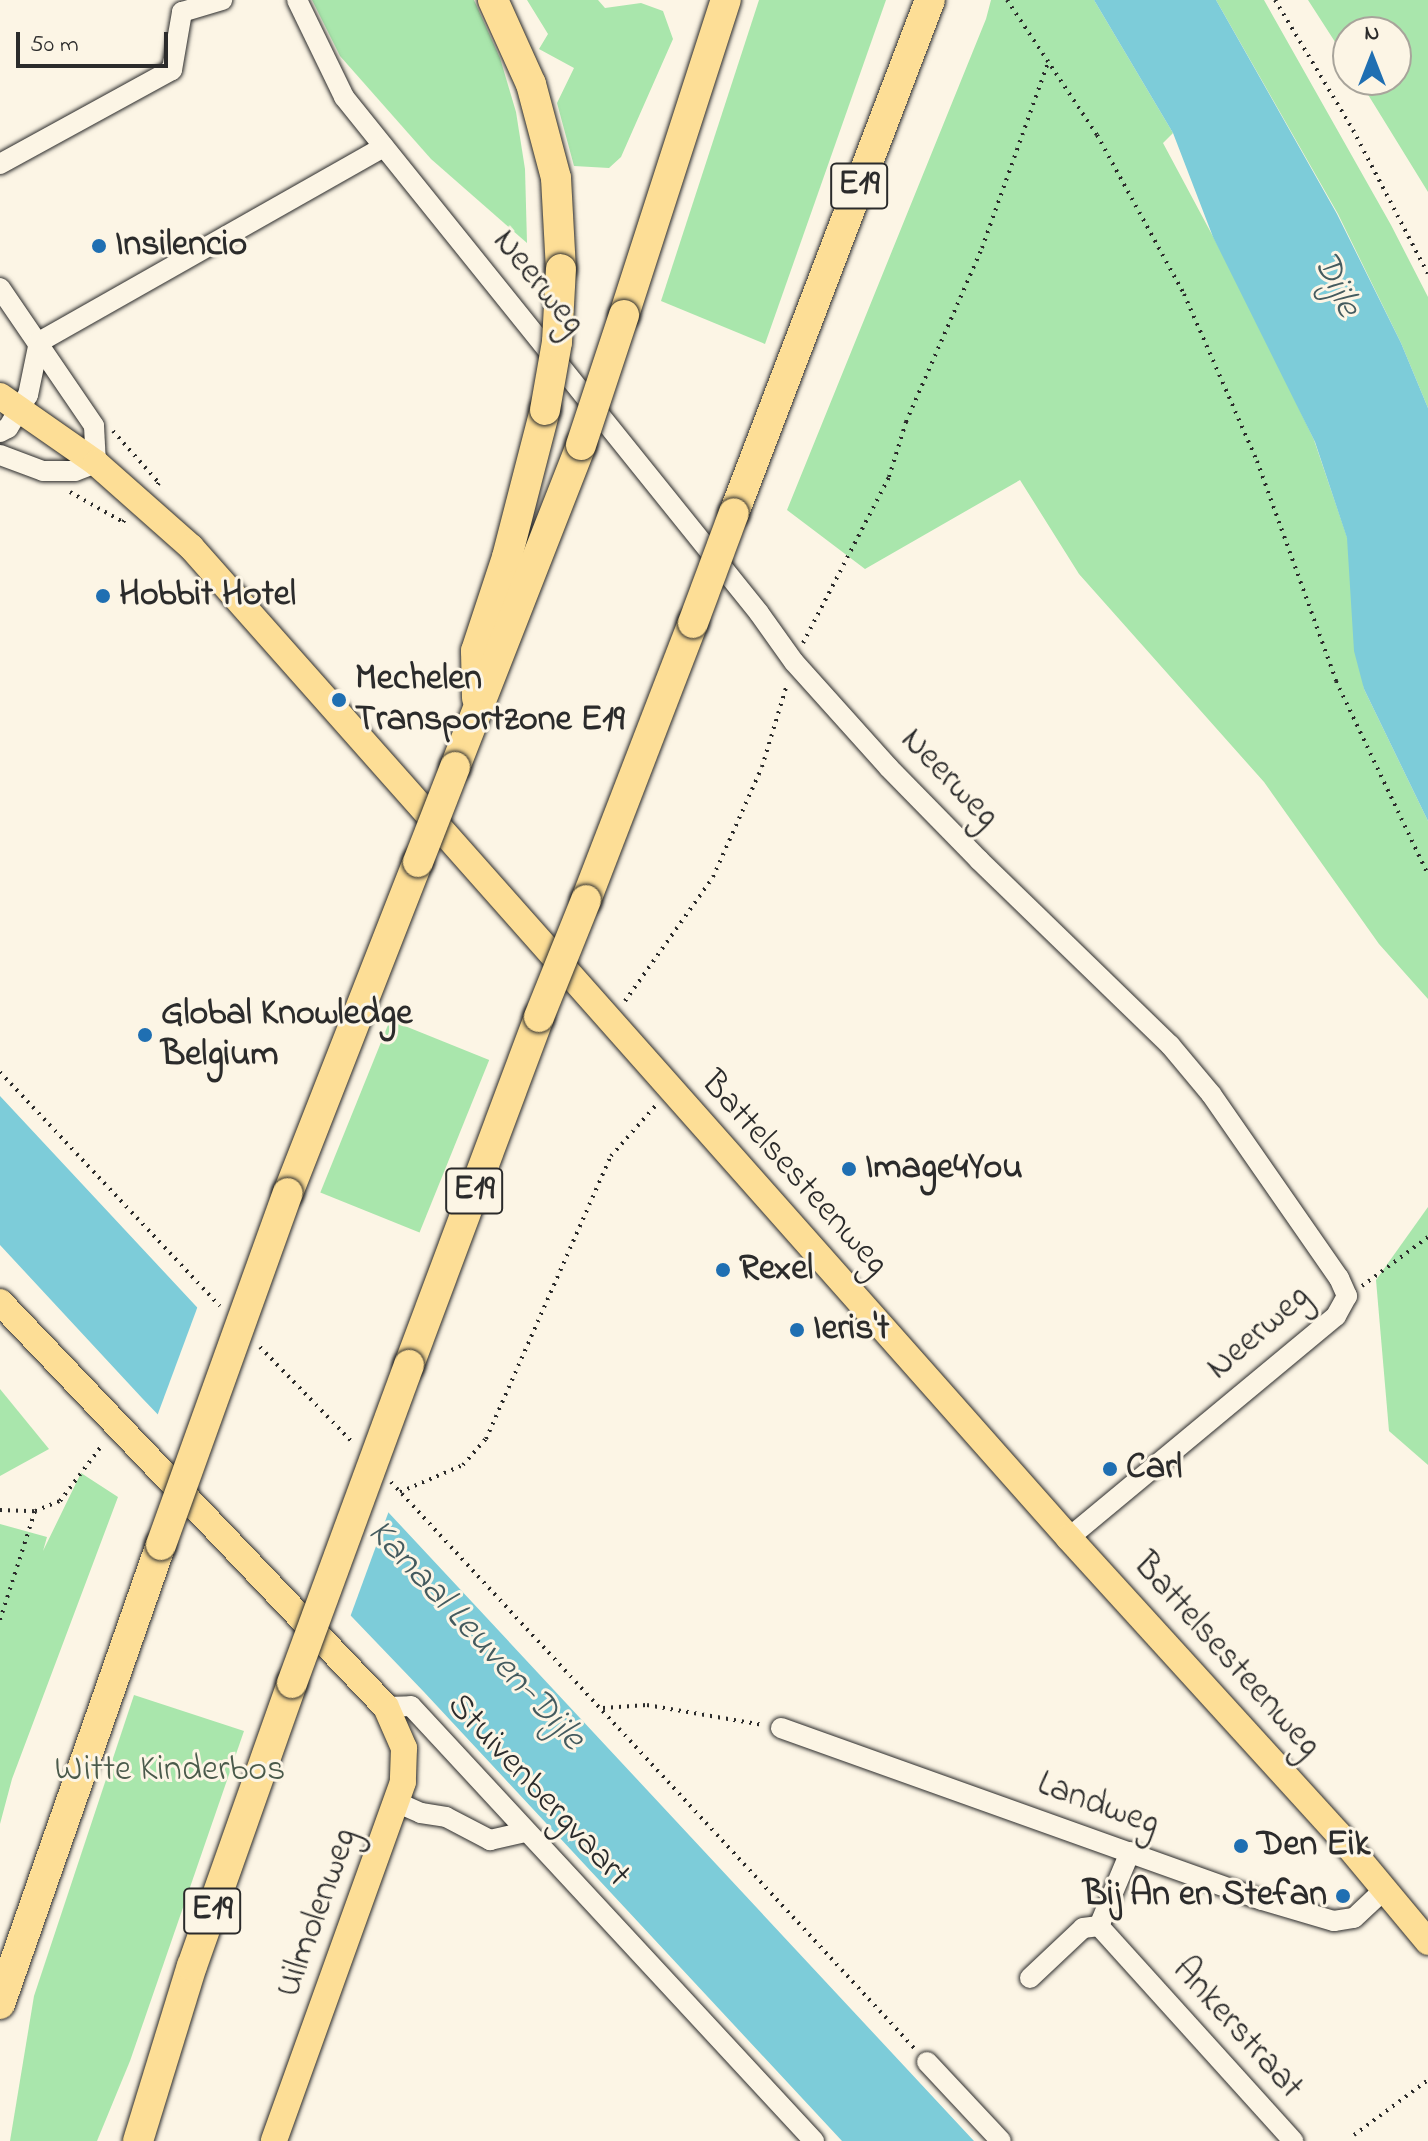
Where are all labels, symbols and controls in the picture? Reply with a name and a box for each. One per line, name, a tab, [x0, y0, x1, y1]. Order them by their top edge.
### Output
scale bar	[20, 16, 172, 66]
north arrow	[1332, 16, 1412, 96]
text: N	[1365, 18, 1379, 50]
text: 50 m	[30, 28, 79, 63]
road number: E19	[829, 156, 889, 216]
street label: Neerweg	[482, 221, 594, 345]
place label: Insilencio	[115, 224, 247, 268]
marker: Insilencio	[90, 237, 108, 255]
water label: Dijle	[1300, 246, 1370, 324]
place label: Hobbit Hotel	[119, 574, 296, 618]
marker: Hobbit Hotel	[94, 587, 112, 605]
place label: Mechelen Transportzone E19	[355, 657, 625, 742]
marker: Mechelen Transportzone E19	[330, 691, 348, 709]
street label: Neerweg	[891, 720, 1007, 838]
place label: Global Knowledge Belgium	[161, 992, 412, 1077]
marker: Global Knowledge Belgium	[136, 1026, 154, 1044]
street label: Battelsesteenweg	[691, 1063, 897, 1285]
place label: Image4You	[865, 1147, 1023, 1191]
marker: Image4You	[840, 1160, 858, 1178]
road number: E19	[444, 1161, 504, 1221]
place label: Rexel	[739, 1248, 813, 1292]
marker: Rexel	[714, 1261, 732, 1279]
street label: Neerweg	[1198, 1276, 1320, 1390]
place label: Ieris't	[813, 1308, 889, 1352]
marker: Ieris't	[788, 1321, 806, 1339]
place label: Carl	[1126, 1447, 1182, 1491]
marker: Carl	[1101, 1460, 1119, 1478]
water label: Kanaal Leuven-Dijle	[356, 1511, 594, 1761]
street label: Battelsesteenweg	[1123, 1545, 1329, 1767]
street label: Stuivenbergvaart	[437, 1685, 639, 1897]
park label: Witte Kinderbos	[55, 1749, 285, 1793]
street label: Landweg	[1031, 1763, 1165, 1847]
street label: Uilmolenweg	[267, 1823, 369, 2003]
place label: Den Eik	[1257, 1824, 1370, 1868]
marker: Den Eik	[1232, 1837, 1250, 1855]
place label: Bij An en Stefan	[1083, 1874, 1327, 1918]
road number: E19	[182, 1881, 242, 1941]
marker: Bij An en Stefan	[1334, 1887, 1352, 1905]
street label: Ankerstraat	[1162, 1949, 1312, 2109]

